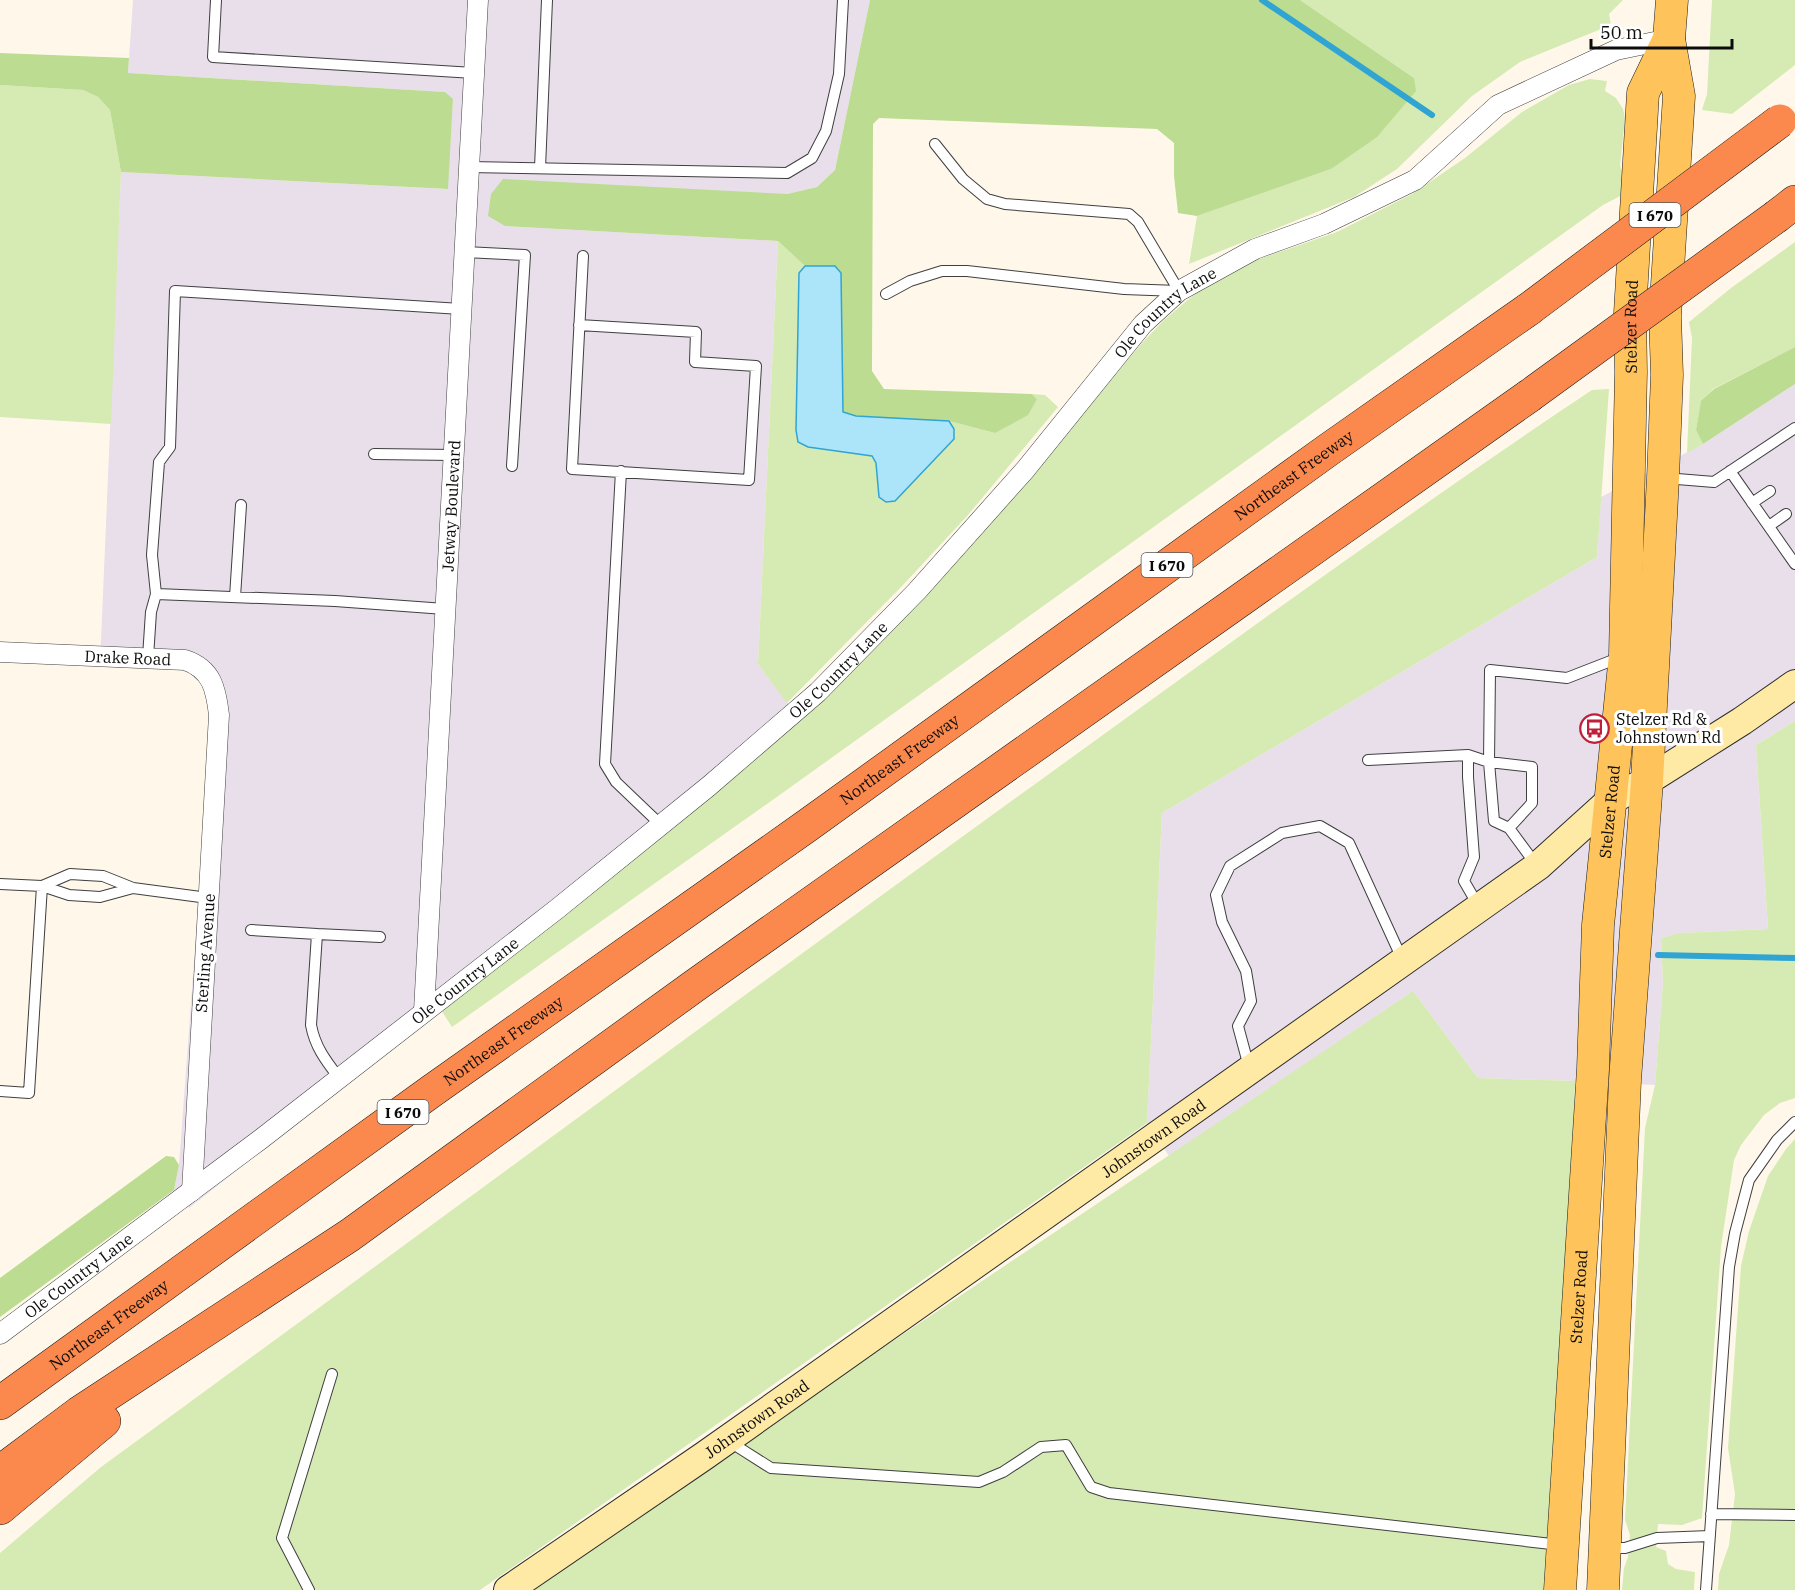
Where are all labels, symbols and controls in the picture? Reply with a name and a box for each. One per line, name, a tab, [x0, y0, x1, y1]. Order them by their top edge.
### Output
scale bar	[1591, 12, 1732, 50]
text: 50 m	[1600, 21, 1643, 44]
road number: I 670	[1630, 203, 1680, 227]
street label: Ole Country Lane	[1110, 262, 1220, 362]
street label: Stelzer Road	[1620, 279, 1642, 374]
street label: Northeast Freeway	[1230, 425, 1357, 525]
street label: Jetway Boulevard	[437, 439, 464, 572]
road number: I 670	[1142, 553, 1192, 577]
street label: Ole Country Lane	[785, 617, 892, 723]
street label: Drake Road	[84, 646, 172, 669]
street label: Northeast Freeway	[836, 709, 963, 809]
place label: Stelzer Rd & Johnstown Rd	[1616, 709, 1722, 747]
bus stop icon: Stelzer Rd & Johnstown Rd	[1579, 712, 1611, 744]
street label: Stelzer Road	[1595, 764, 1624, 859]
street label: Sterling Avenue	[191, 893, 219, 1013]
street label: Ole Country Lane	[407, 933, 523, 1029]
street label: Northeast Freeway	[439, 991, 567, 1090]
street label: Johnstown Road	[1097, 1094, 1210, 1182]
road number: I 670	[378, 1100, 428, 1124]
street label: Ole Country Lane	[20, 1228, 137, 1322]
street label: Stelzer Road	[1566, 1249, 1592, 1344]
street label: Northeast Freeway	[45, 1274, 172, 1374]
street label: Johnstown Road	[701, 1375, 813, 1462]

